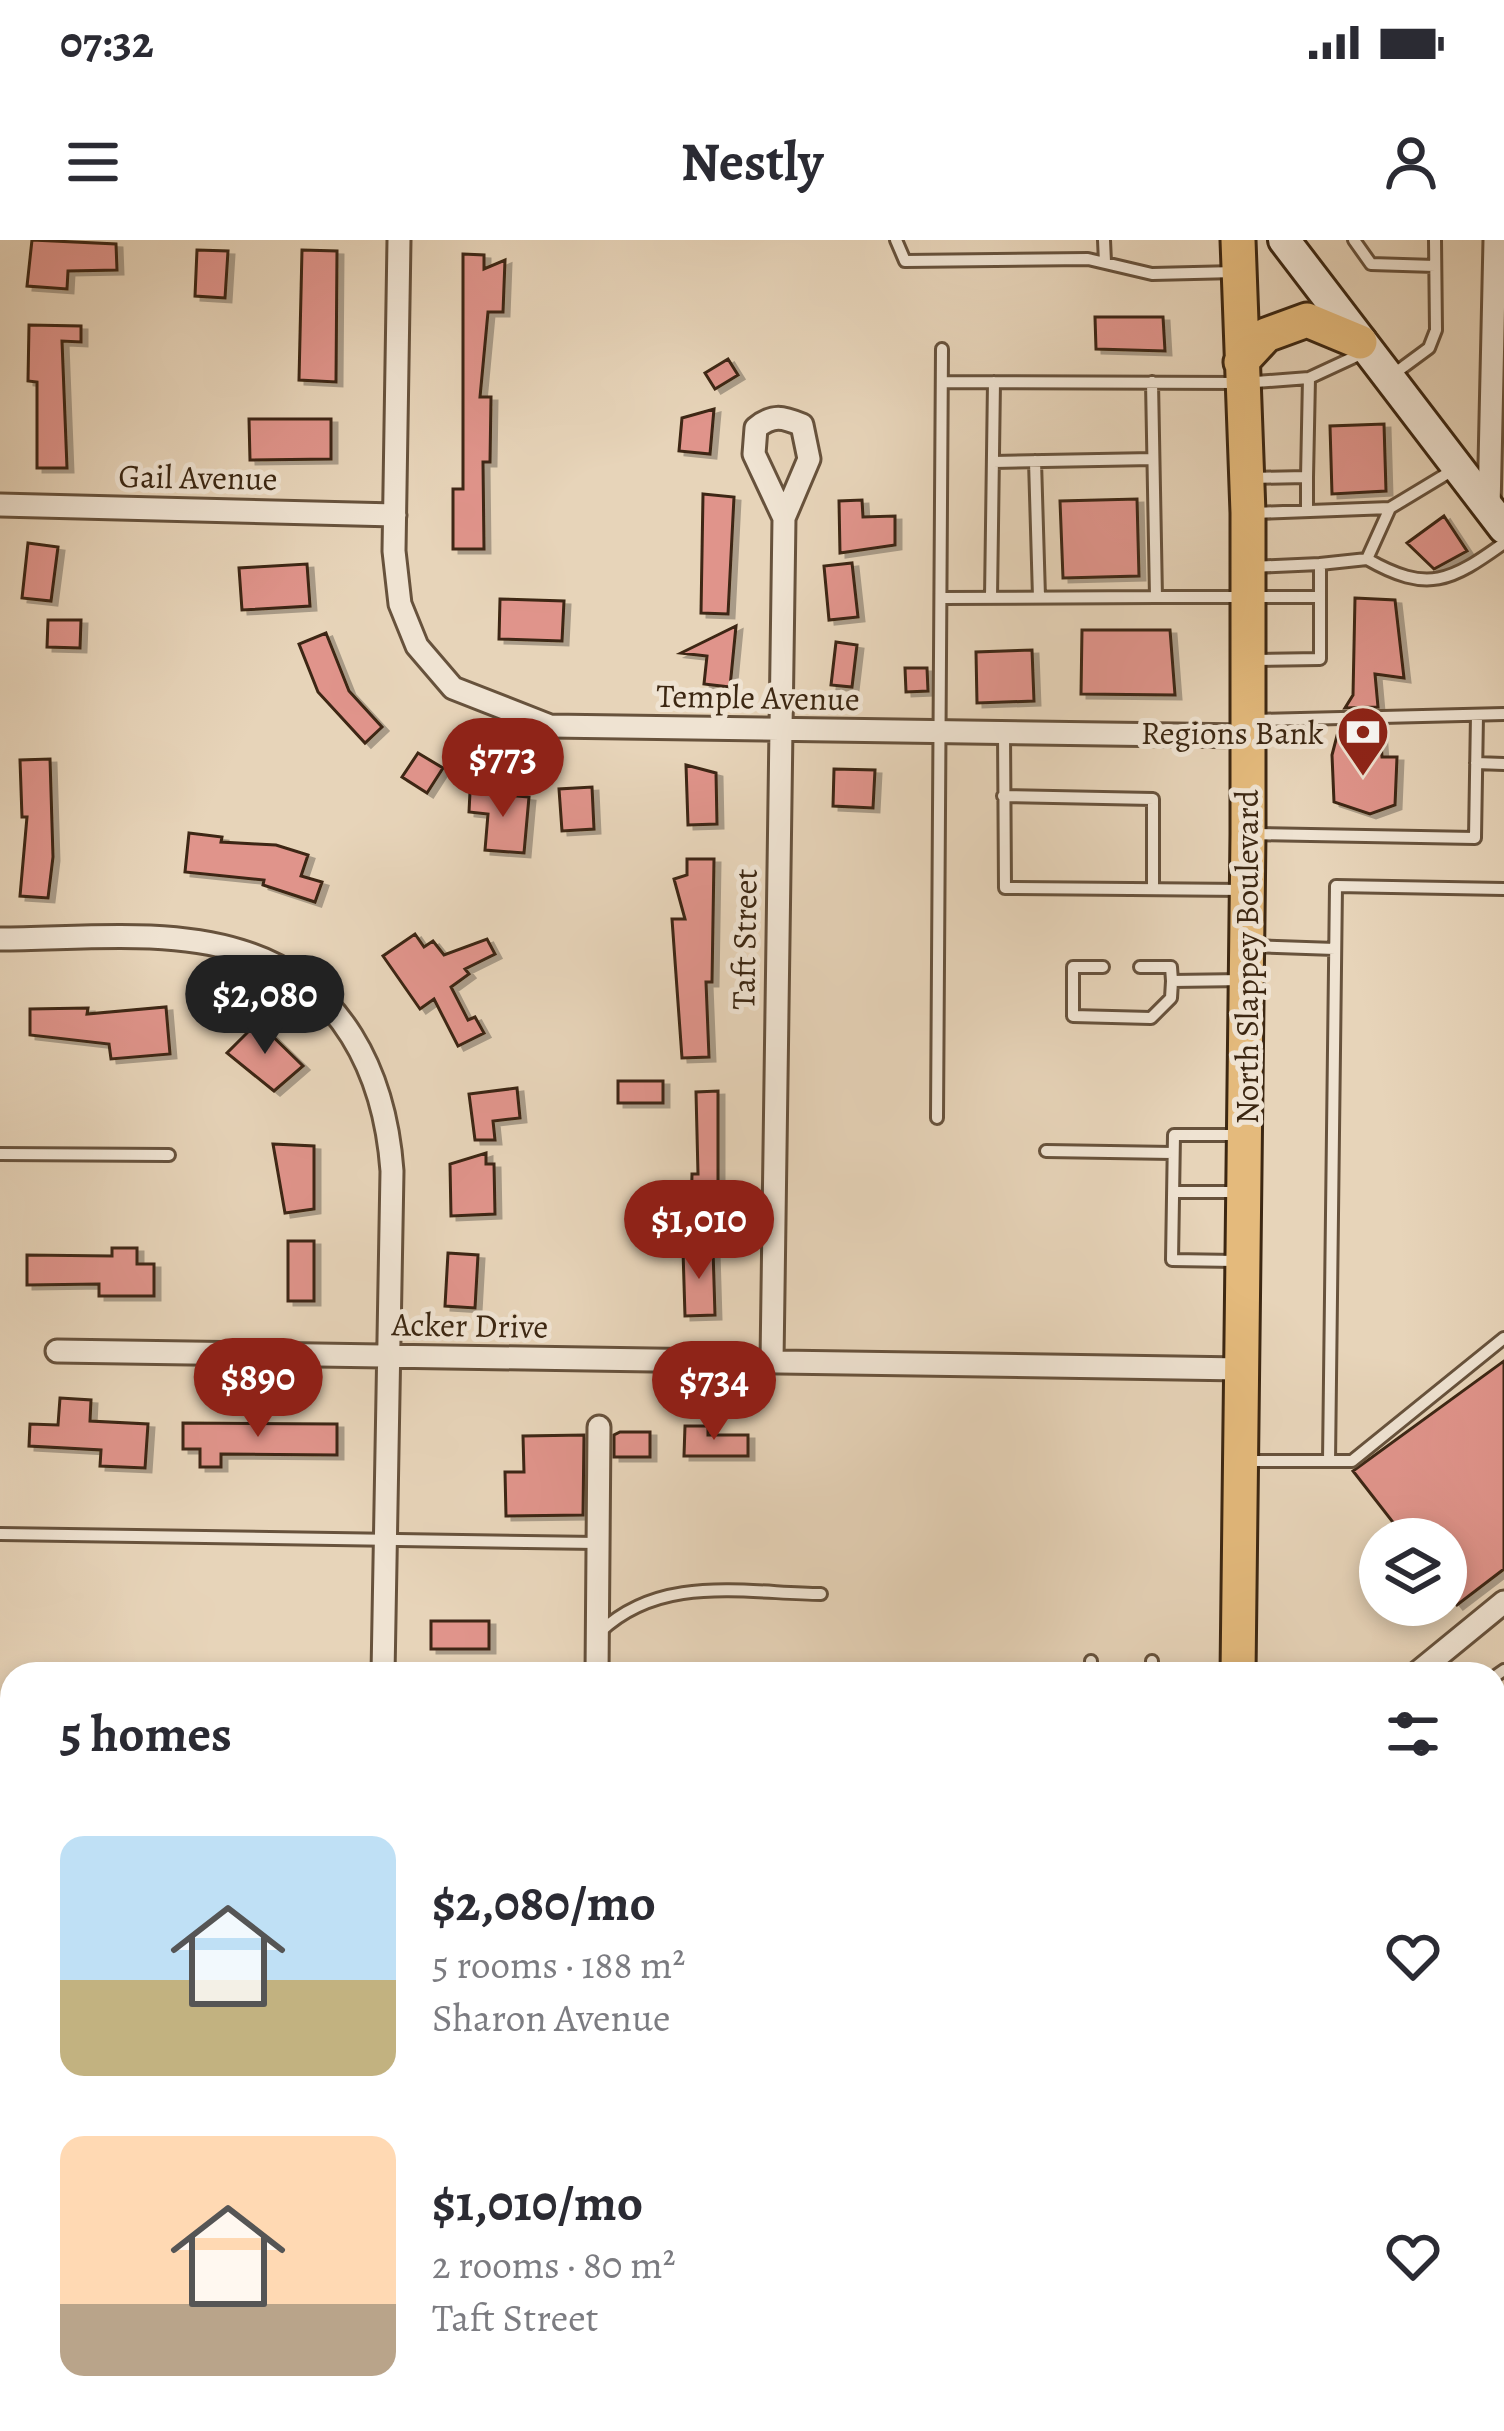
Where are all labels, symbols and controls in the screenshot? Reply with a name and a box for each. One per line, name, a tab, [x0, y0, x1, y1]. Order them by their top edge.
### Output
text: 07:32	[60, 11, 154, 73]
text: Nestly	[681, 125, 823, 199]
icon: menu	[60, 129, 126, 195]
icon: person	[1378, 129, 1444, 195]
street label: Gail Avenue	[118, 453, 278, 501]
street label: Temple Avenue	[656, 673, 860, 721]
bank icon: Regions Bank	[1335, 704, 1391, 778]
place label: Regions Bank	[1141, 710, 1324, 755]
pin: $773	[432, 718, 574, 820]
text: $773	[469, 730, 537, 783]
street label: North Slappey Boulevard	[1224, 789, 1269, 1124]
street label: Taft Street	[720, 868, 768, 1010]
pin: $2,080	[167, 955, 363, 1057]
text: $2,080	[212, 967, 318, 1020]
pin: $1,010	[601, 1180, 797, 1282]
text: $1,010	[651, 1192, 747, 1245]
street label: Acker Drive	[390, 1301, 549, 1349]
pin: $890	[187, 1338, 329, 1440]
pin: $734	[643, 1341, 785, 1443]
text: $890	[221, 1350, 295, 1403]
text: $734	[679, 1353, 749, 1406]
map controls	[1359, 1518, 1467, 1626]
button: layers	[1359, 1518, 1467, 1626]
text: 5 homes	[60, 1699, 232, 1769]
icon: filters	[1380, 1701, 1446, 1767]
text: $2,080/mo	[432, 1868, 656, 1938]
icon: home	[156, 1884, 300, 2028]
icon: heart	[1380, 1923, 1446, 1989]
text: 5 rooms · 188 m²	[432, 1938, 685, 1991]
text: Sharon Avenue	[432, 1991, 671, 2044]
text: $1,010/mo	[432, 2168, 643, 2238]
icon: home	[156, 2184, 300, 2328]
icon: heart	[1380, 2223, 1446, 2289]
text: 2 rooms · 80 m²	[432, 2238, 676, 2291]
text: Taft Street	[432, 2291, 599, 2344]

